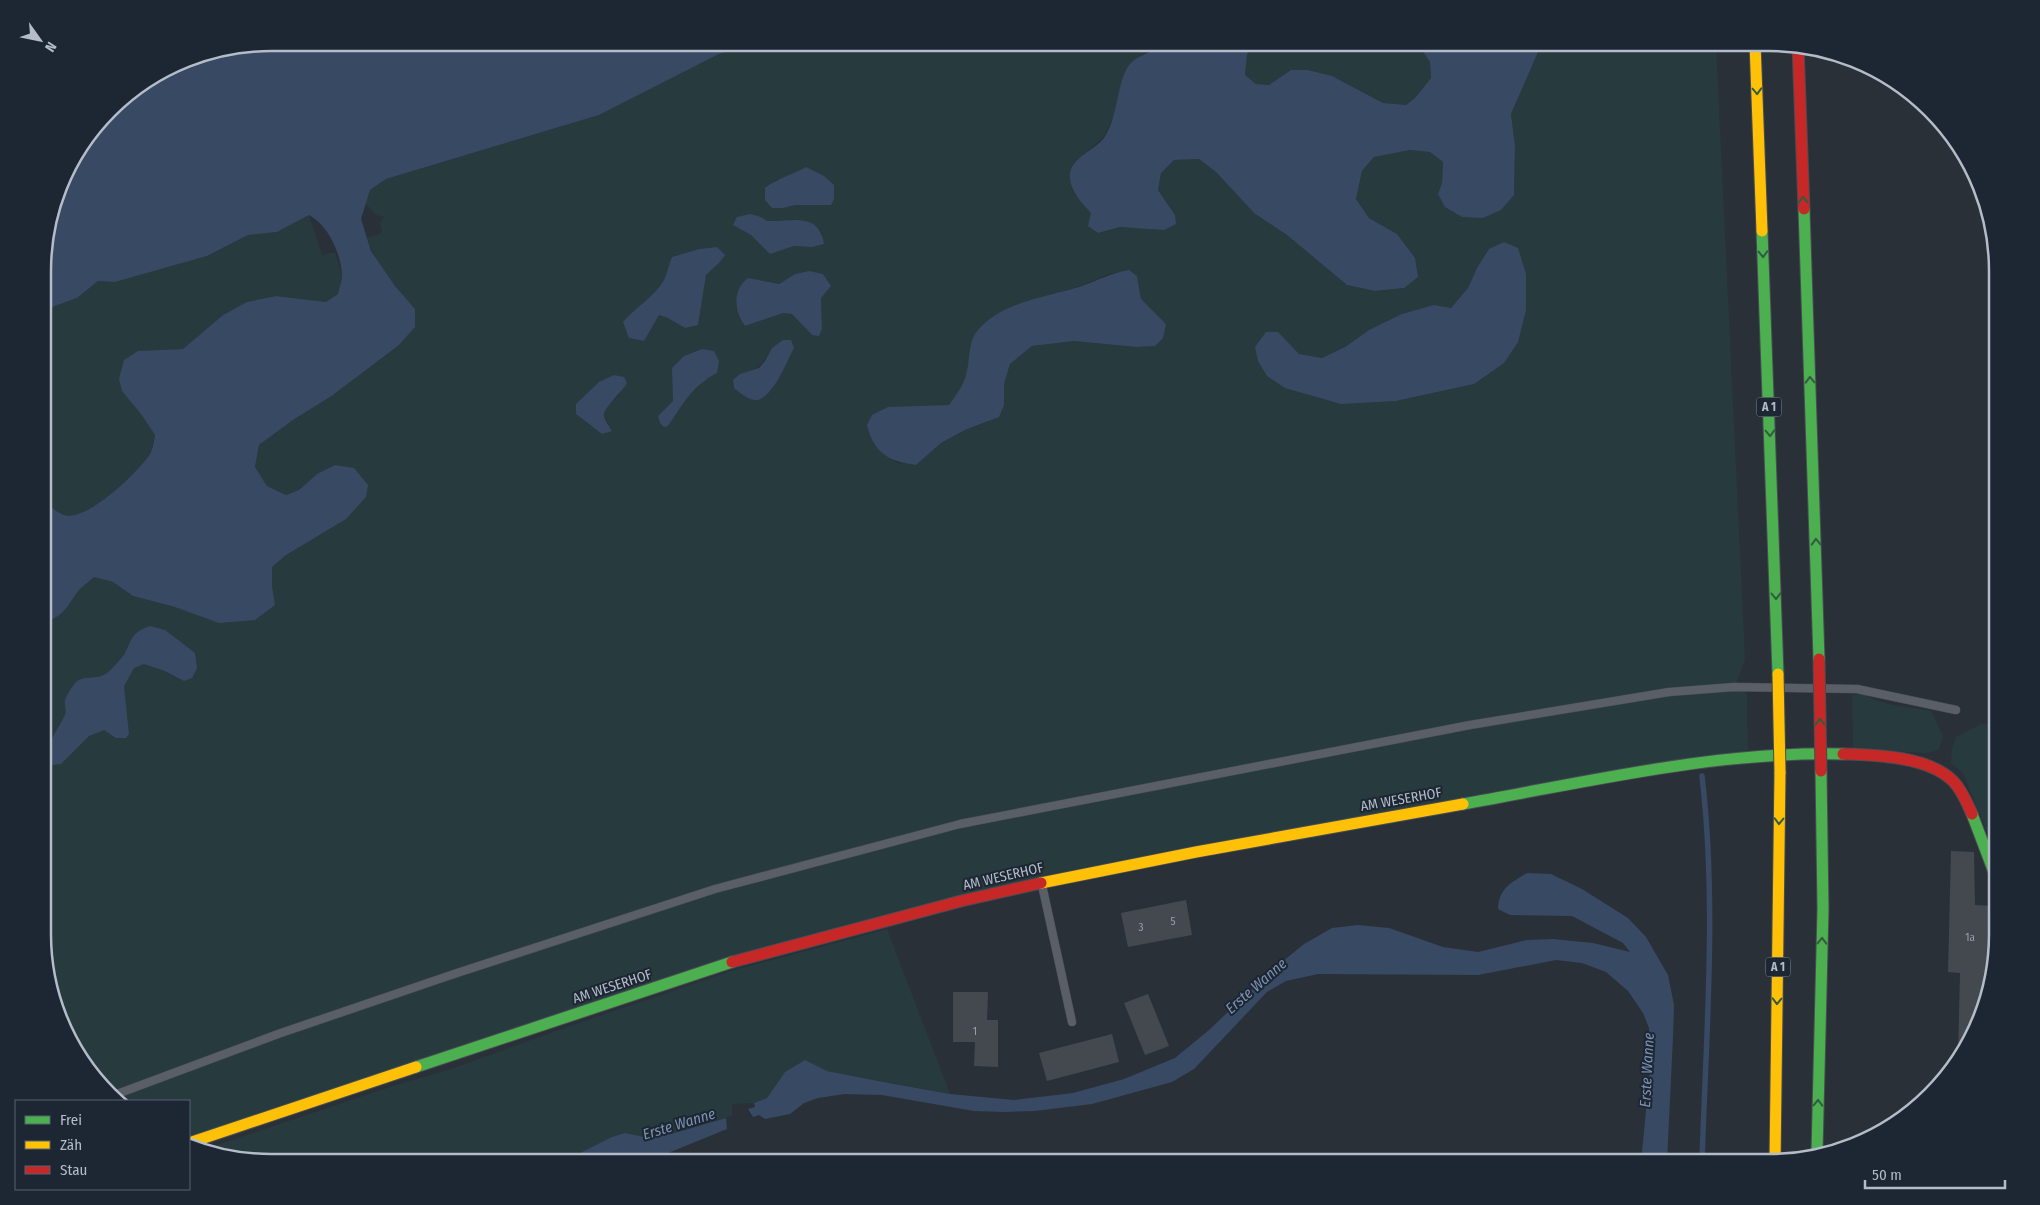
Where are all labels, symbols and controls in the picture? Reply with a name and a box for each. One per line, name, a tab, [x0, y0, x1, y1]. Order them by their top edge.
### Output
north arrow	[15, 15, 65, 65]
text: N	[41, 39, 60, 55]
one-way arrow	[1752, 88, 1762, 95]
one-way arrow	[1798, 196, 1809, 204]
one-way arrow	[1758, 250, 1769, 258]
one-way arrow	[1805, 376, 1815, 384]
road number: A 1	[1756, 398, 1782, 417]
one-way arrow	[1765, 430, 1775, 438]
one-way arrow	[1811, 538, 1821, 546]
one-way arrow	[1771, 592, 1781, 600]
one-way arrow	[1815, 718, 1825, 726]
street label: AM WESERHOF	[1359, 784, 1443, 815]
one-way arrow	[1774, 817, 1785, 825]
street label: AM WESERHOF	[961, 859, 1045, 894]
house number: 5	[1170, 915, 1176, 928]
house number: 3	[1139, 921, 1144, 934]
house number: 1a	[1965, 931, 1975, 944]
one-way arrow	[1817, 936, 1827, 944]
water label: Erste Wanne	[1222, 955, 1290, 1017]
road number: A 1	[1766, 958, 1790, 976]
street label: AM WESERHOF	[570, 966, 654, 1007]
one-way arrow	[1772, 998, 1782, 1005]
house number: 1	[973, 1025, 977, 1038]
water label: Erste Wanne	[1636, 1032, 1658, 1108]
one-way arrow	[1813, 1099, 1823, 1106]
legend	[15, 1100, 190, 1190]
water label: Erste Wanne	[640, 1104, 718, 1144]
text: Frei	[60, 1111, 82, 1129]
text: Zäh	[60, 1136, 82, 1154]
scale bar	[1865, 1158, 2005, 1190]
text: Stau	[60, 1161, 87, 1179]
text: 50 m	[1872, 1166, 1902, 1184]

